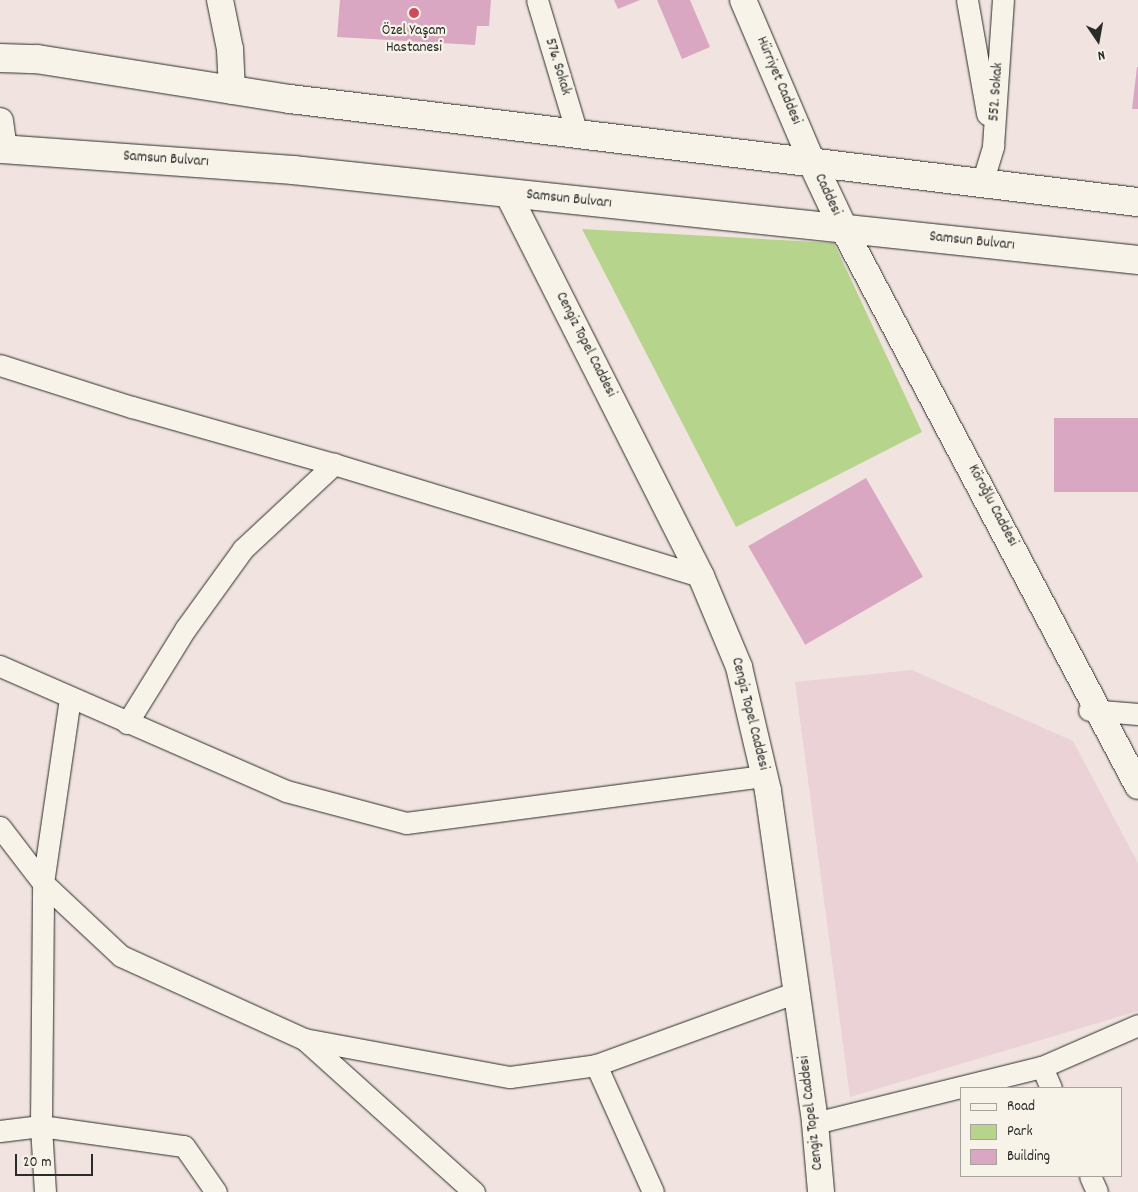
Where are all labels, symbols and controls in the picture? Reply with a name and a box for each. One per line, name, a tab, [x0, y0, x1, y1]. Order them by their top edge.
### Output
marker: Özel Yaşam Hastanesi	[407, 6, 421, 20]
north arrow	[1073, 15, 1123, 65]
place label: Özel Yaşam Hastanesi	[382, 22, 446, 57]
street label: Hürriyet Caddesi	[751, 34, 805, 128]
street label: 576. Sokak	[540, 36, 574, 98]
text: N	[1096, 44, 1107, 65]
street label: 552. Sokak	[986, 62, 1008, 122]
street label: Samsun Bulvarı	[123, 148, 209, 172]
street label: Caddesi	[810, 171, 844, 219]
street label: Samsun Bulvarı	[525, 187, 613, 213]
street label: Samsun Bulvarı	[928, 229, 1016, 255]
street label: Cengiz Topel Caddesi	[551, 289, 619, 401]
street label: Köroğlu Caddesi	[963, 462, 1021, 550]
street label: Cengiz Topel Caddesi	[726, 656, 772, 772]
street label: Cengiz Topel Caddesi	[796, 1055, 828, 1171]
legend	[960, 1087, 1123, 1177]
text: Road	[1007, 1096, 1035, 1118]
text: Park	[1007, 1121, 1033, 1143]
scale bar	[18, 1144, 95, 1176]
text: Building	[1007, 1146, 1050, 1168]
text: 20 m	[23, 1152, 51, 1174]

